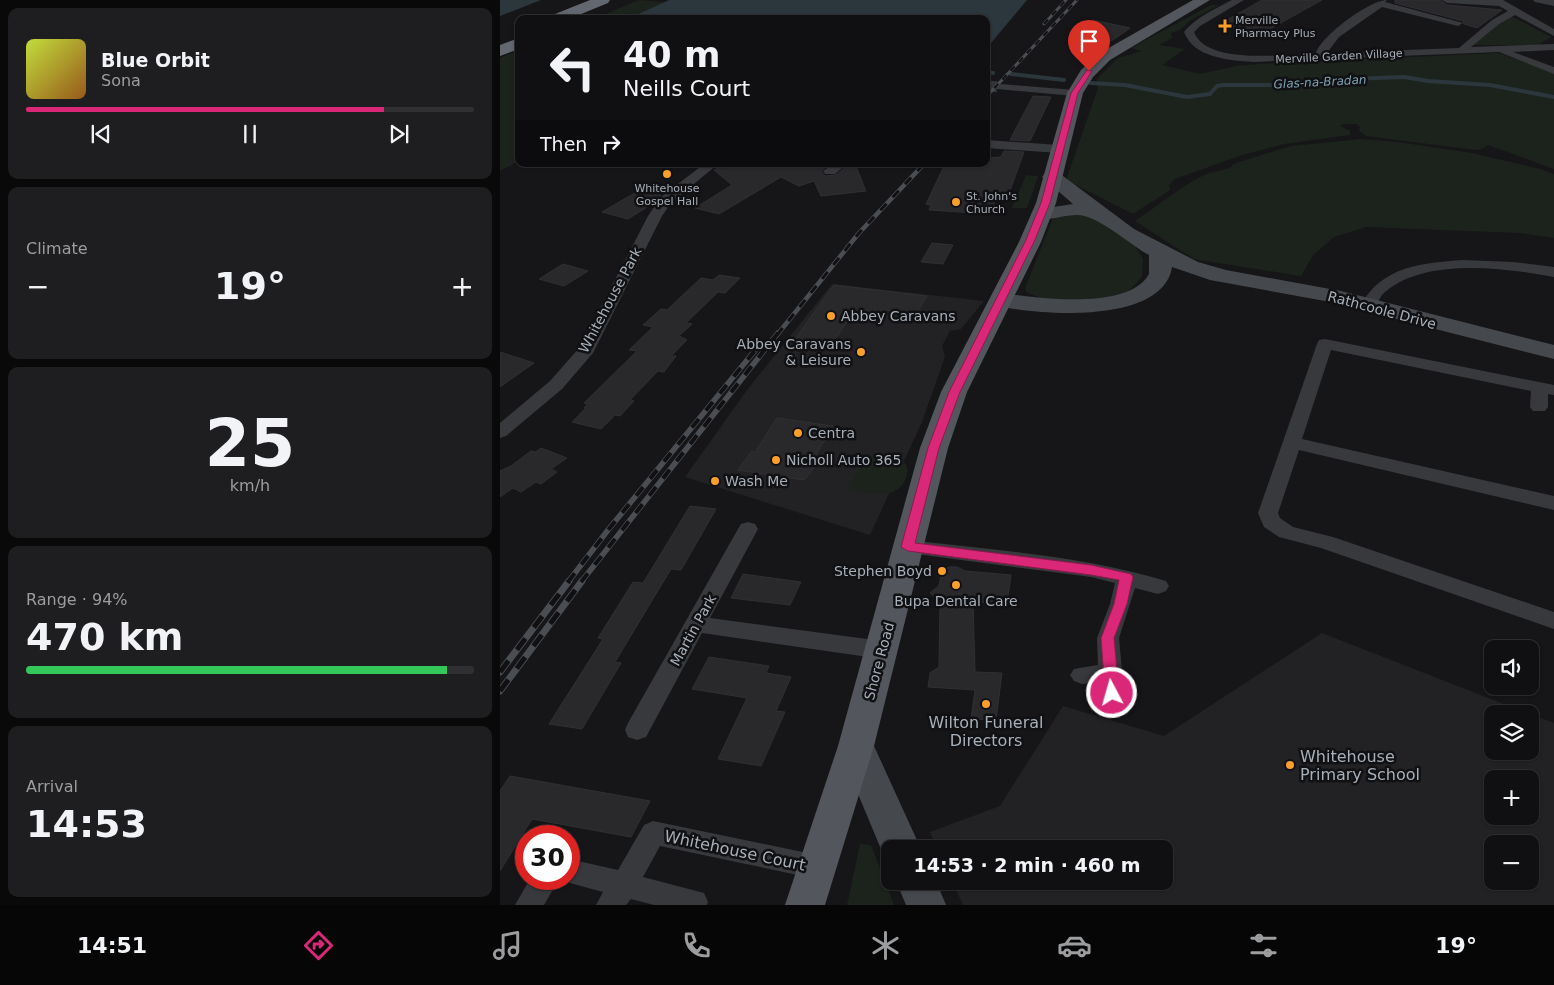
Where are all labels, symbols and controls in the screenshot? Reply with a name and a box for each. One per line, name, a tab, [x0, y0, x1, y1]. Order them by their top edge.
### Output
place label: Merville Pharmacy Plus	[1235, 14, 1316, 40]
pin	[1068, 20, 1110, 71]
marker: Merville Pharmacy Plus	[1219, 20, 1231, 32]
icon: arrive	[1075, 27, 1103, 55]
icon: left	[540, 35, 605, 100]
text: 40 m	[623, 35, 720, 75]
street label: Merville Garden Village	[1275, 47, 1403, 66]
text: Blue Orbit	[101, 49, 210, 71]
text: Sona	[101, 71, 141, 90]
water label: Glas-na-Bradan	[1273, 73, 1367, 91]
text: Neills Court	[623, 76, 750, 101]
icon: previous	[87, 120, 115, 148]
icon: pause	[236, 120, 264, 148]
icon: next	[385, 120, 413, 148]
icon: right	[597, 130, 625, 158]
text: Then	[540, 133, 587, 155]
marker: Whitehouse Gospel Hall	[661, 168, 673, 180]
place label: Whitehouse Gospel Hall	[634, 182, 700, 208]
place label: St. John's Church	[966, 190, 1017, 216]
marker: St. John's Church	[950, 196, 962, 208]
text: Climate	[26, 239, 88, 258]
street label: Whitehouse Park	[575, 244, 645, 356]
text: 19°	[214, 264, 286, 308]
text: −	[26, 270, 49, 303]
text: +	[451, 270, 474, 303]
street label: Rathcoole Drive	[1326, 288, 1438, 332]
place label: Abbey Caravans	[841, 308, 955, 324]
marker: Abbey Caravans	[825, 310, 837, 322]
place label: Abbey Caravans & Leisure	[737, 336, 851, 368]
marker: Abbey Caravans & Leisure	[855, 346, 867, 358]
text: 25	[205, 406, 295, 481]
place label: Centra	[808, 425, 855, 441]
marker: Centra	[792, 427, 804, 439]
place label: Nicholl Auto 365	[786, 452, 901, 468]
marker: Nicholl Auto 365	[770, 454, 782, 466]
place label: Wash Me	[725, 473, 788, 489]
marker: Wash Me	[709, 475, 721, 487]
text: km/h	[230, 476, 270, 495]
place label: Stephen Boyd	[834, 563, 932, 579]
marker: Stephen Boyd	[936, 565, 948, 577]
marker: Bupa Dental Care	[950, 579, 962, 591]
text: Range · 94%	[26, 590, 128, 609]
street label: Martin Park	[667, 591, 720, 669]
place label: Bupa Dental Care	[894, 593, 1018, 609]
text: 470 km	[26, 615, 183, 659]
street label: Shore Road	[861, 620, 897, 702]
map controls	[1484, 640, 1539, 890]
button: sound	[1484, 640, 1539, 695]
position arrow	[1085, 666, 1137, 718]
marker: Wilton Funeral Directors	[980, 698, 992, 710]
button: layers	[1484, 705, 1539, 760]
place label: Wilton Funeral Directors	[929, 713, 1043, 750]
place label: Whitehouse Primary School	[1300, 747, 1420, 784]
marker: Whitehouse Primary School	[1284, 759, 1296, 771]
button: +	[1484, 770, 1539, 825]
text: Arrival	[26, 777, 78, 796]
text: 14:53	[26, 802, 147, 846]
speed limit sign: 30	[515, 825, 580, 890]
street label: Whitehouse Court	[663, 826, 807, 875]
button: −	[1484, 835, 1539, 890]
text: 14:53 · 2 min · 460 m	[913, 854, 1141, 876]
icon: directions	[301, 928, 336, 963]
icon: music	[490, 928, 525, 963]
icon: phone	[679, 928, 714, 963]
icon: climate	[868, 928, 903, 963]
icon: car	[1057, 928, 1092, 963]
icon: filters	[1246, 928, 1281, 963]
text: 14:51	[77, 933, 147, 958]
text: 19°	[1435, 933, 1477, 958]

